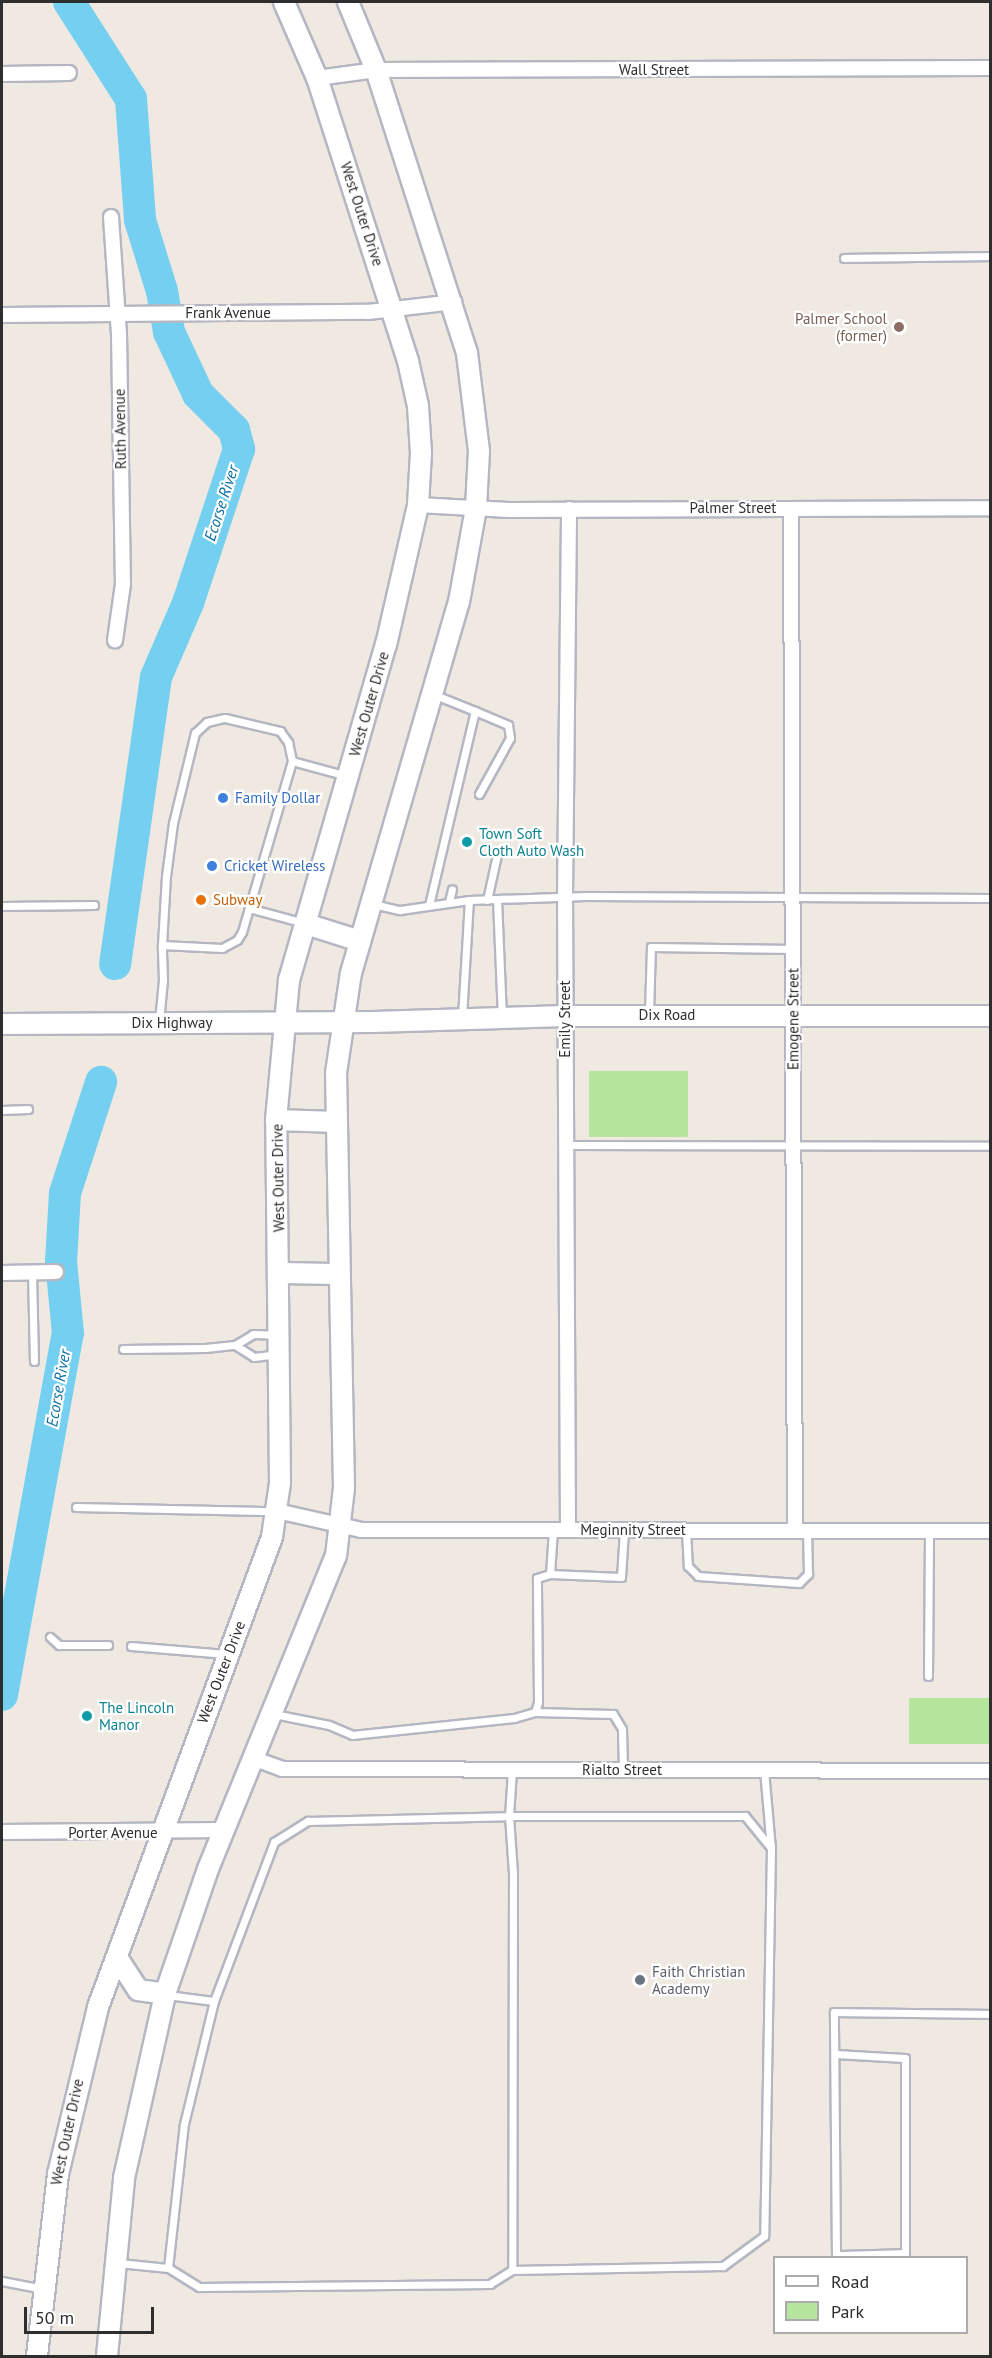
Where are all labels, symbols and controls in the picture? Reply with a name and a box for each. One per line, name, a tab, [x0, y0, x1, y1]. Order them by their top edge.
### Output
street label: Wall Street	[619, 61, 689, 79]
street label: West Outer Drive	[337, 160, 387, 268]
street label: Frank Avenue	[185, 304, 271, 322]
place label: Palmer School (former)	[795, 309, 887, 344]
marker: Palmer School (former)	[892, 320, 906, 334]
street label: Ruth Avenue	[110, 388, 130, 470]
water label: Ecorse River	[200, 463, 242, 543]
street label: Palmer Street	[690, 499, 776, 517]
street label: West Outer Drive	[345, 649, 393, 759]
place label: Family Dollar	[235, 789, 321, 807]
marker: Family Dollar	[216, 791, 230, 805]
place label: Town Soft Cloth Auto Wash	[479, 824, 585, 859]
marker: Town Soft Cloth Auto Wash	[460, 835, 474, 849]
place label: Cricket Wireless	[224, 857, 326, 875]
marker: Cricket Wireless	[205, 859, 219, 873]
place label: Subway	[213, 891, 262, 909]
marker: Subway	[194, 893, 208, 907]
street label: Emogene Street	[784, 968, 802, 1070]
street label: Emily Street	[556, 980, 574, 1058]
street label: Dix Road	[638, 1006, 696, 1024]
street label: Dix Highway	[131, 1014, 213, 1032]
street label: West Outer Drive	[268, 1124, 288, 1232]
water label: Ecorse River	[42, 1348, 74, 1428]
street label: Meginnity Street	[580, 1521, 686, 1539]
street label: West Outer Drive	[193, 1618, 249, 1726]
place label: The Lincoln Manor	[99, 1698, 174, 1733]
marker: The Lincoln Manor	[80, 1709, 94, 1723]
street label: Rialto Street	[582, 1761, 662, 1779]
street label: Porter Avenue	[68, 1824, 158, 1842]
place label: Faith Christian Academy	[652, 1962, 745, 1997]
marker: Faith Christian Academy	[633, 1973, 647, 1987]
street label: West Outer Drive	[47, 2077, 87, 2187]
legend	[773, 2256, 968, 2334]
text: Road	[831, 2270, 869, 2293]
scale bar	[27, 2295, 158, 2333]
text: Park	[831, 2300, 864, 2323]
text: 50 m	[35, 2306, 74, 2329]

